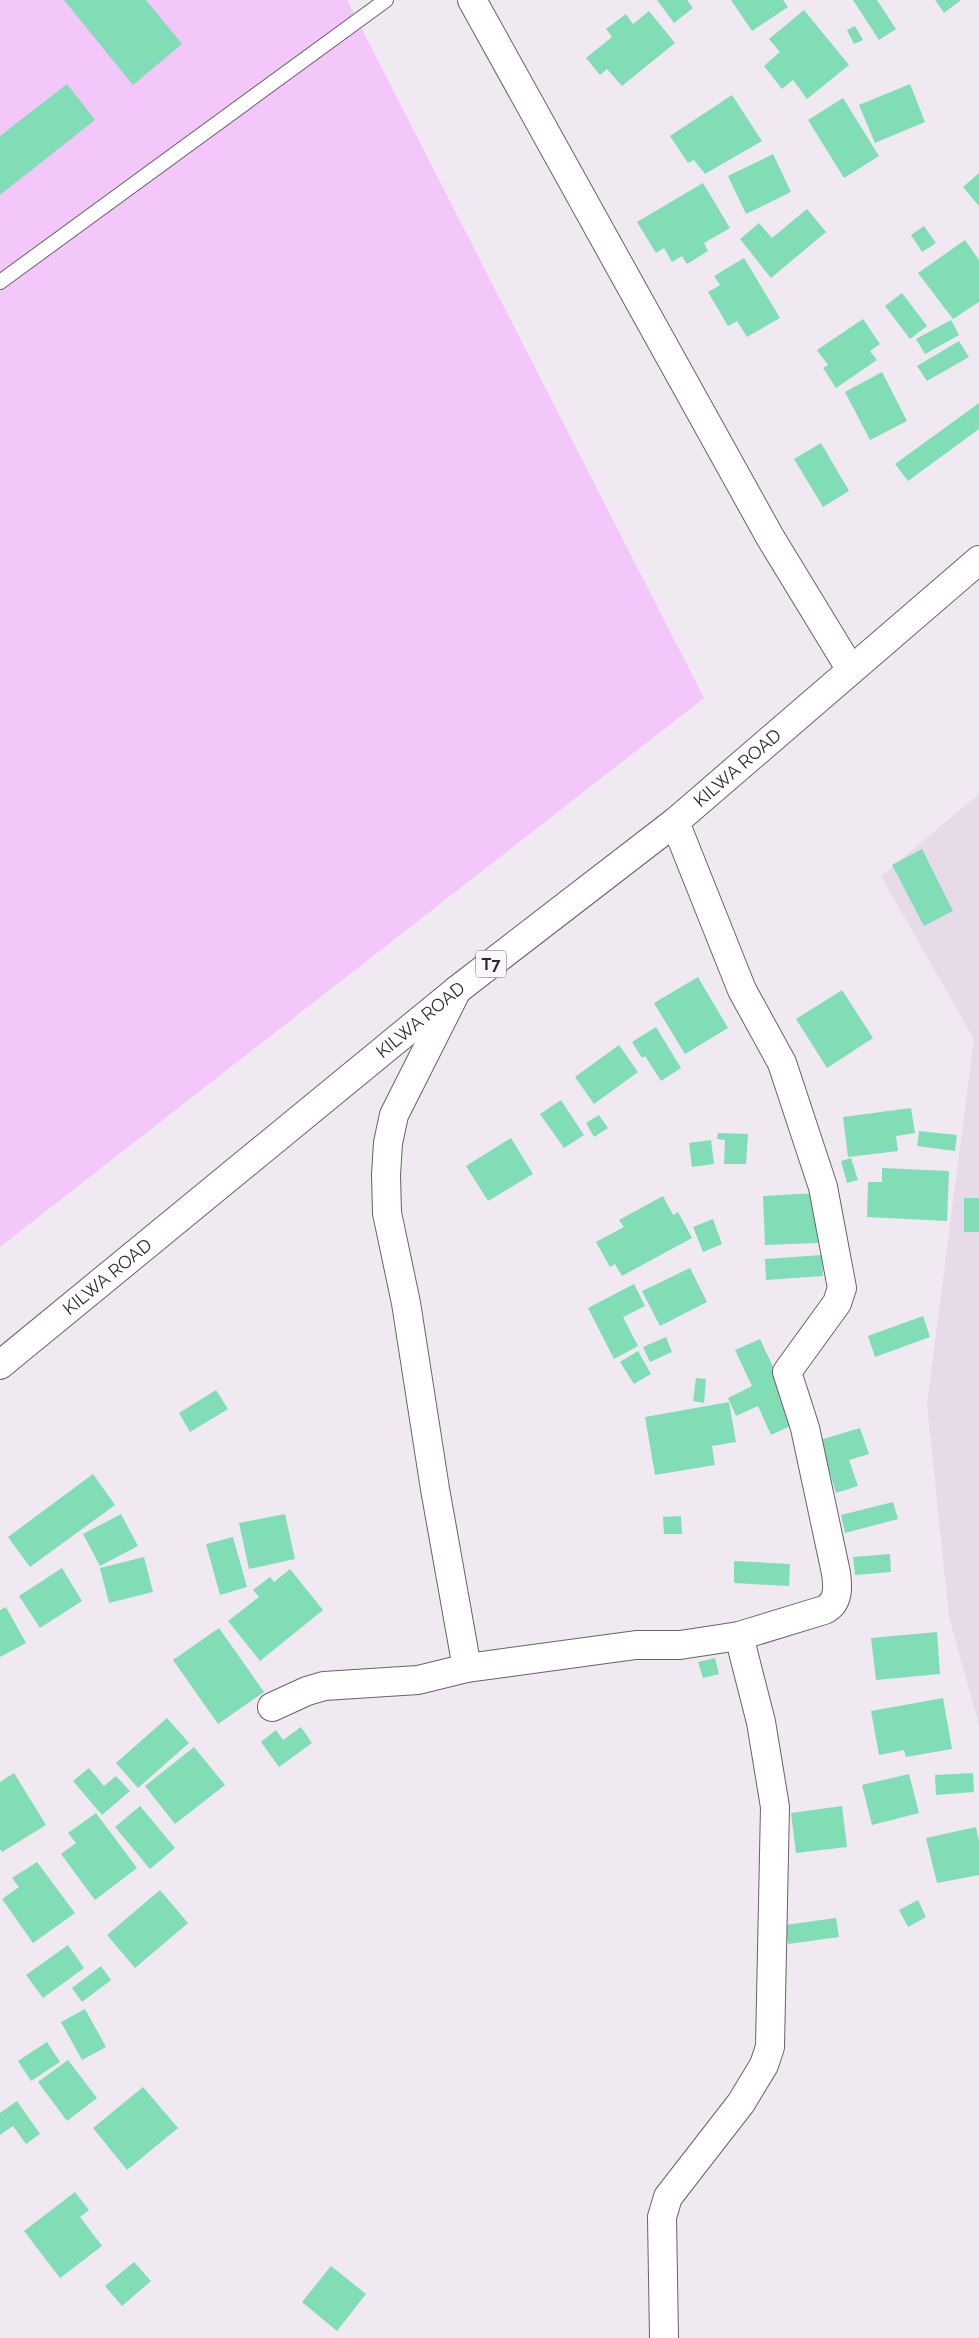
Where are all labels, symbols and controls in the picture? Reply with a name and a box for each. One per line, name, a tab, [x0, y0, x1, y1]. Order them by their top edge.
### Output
street label: KILWA ROAD	[689, 724, 785, 811]
road number: T7	[476, 951, 506, 978]
street label: KILWA ROAD	[372, 977, 469, 1062]
street label: KILWA ROAD	[59, 1234, 156, 1319]

